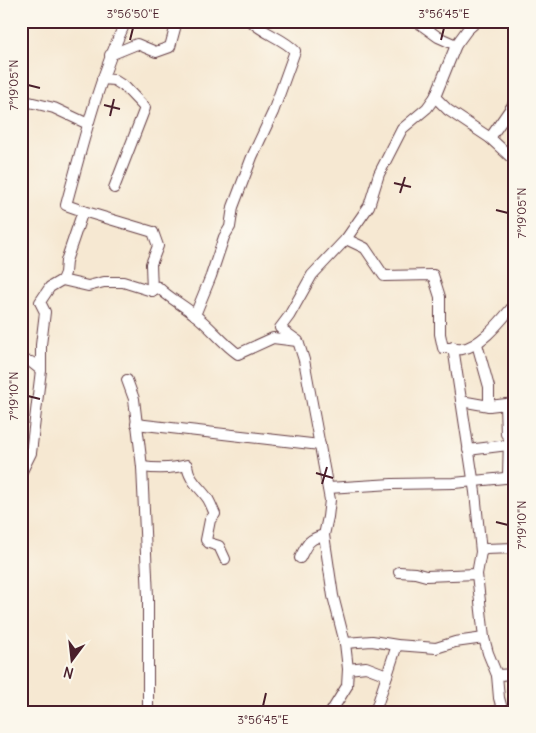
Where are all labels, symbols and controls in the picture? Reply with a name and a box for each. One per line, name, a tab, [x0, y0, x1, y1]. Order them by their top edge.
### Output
text: 3°56'50"E	[107, 6, 159, 21]
text: 3°56'45"E	[418, 6, 470, 21]
text: 7°19'05"N	[6, 59, 21, 111]
text: 7°19'05"N	[514, 187, 529, 239]
text: 7°19'10"N	[6, 372, 21, 420]
text: 7°19'10"N	[514, 501, 529, 549]
north arrow	[48, 636, 98, 686]
text: N	[62, 663, 76, 683]
text: 3°56'45"E	[237, 712, 289, 727]

